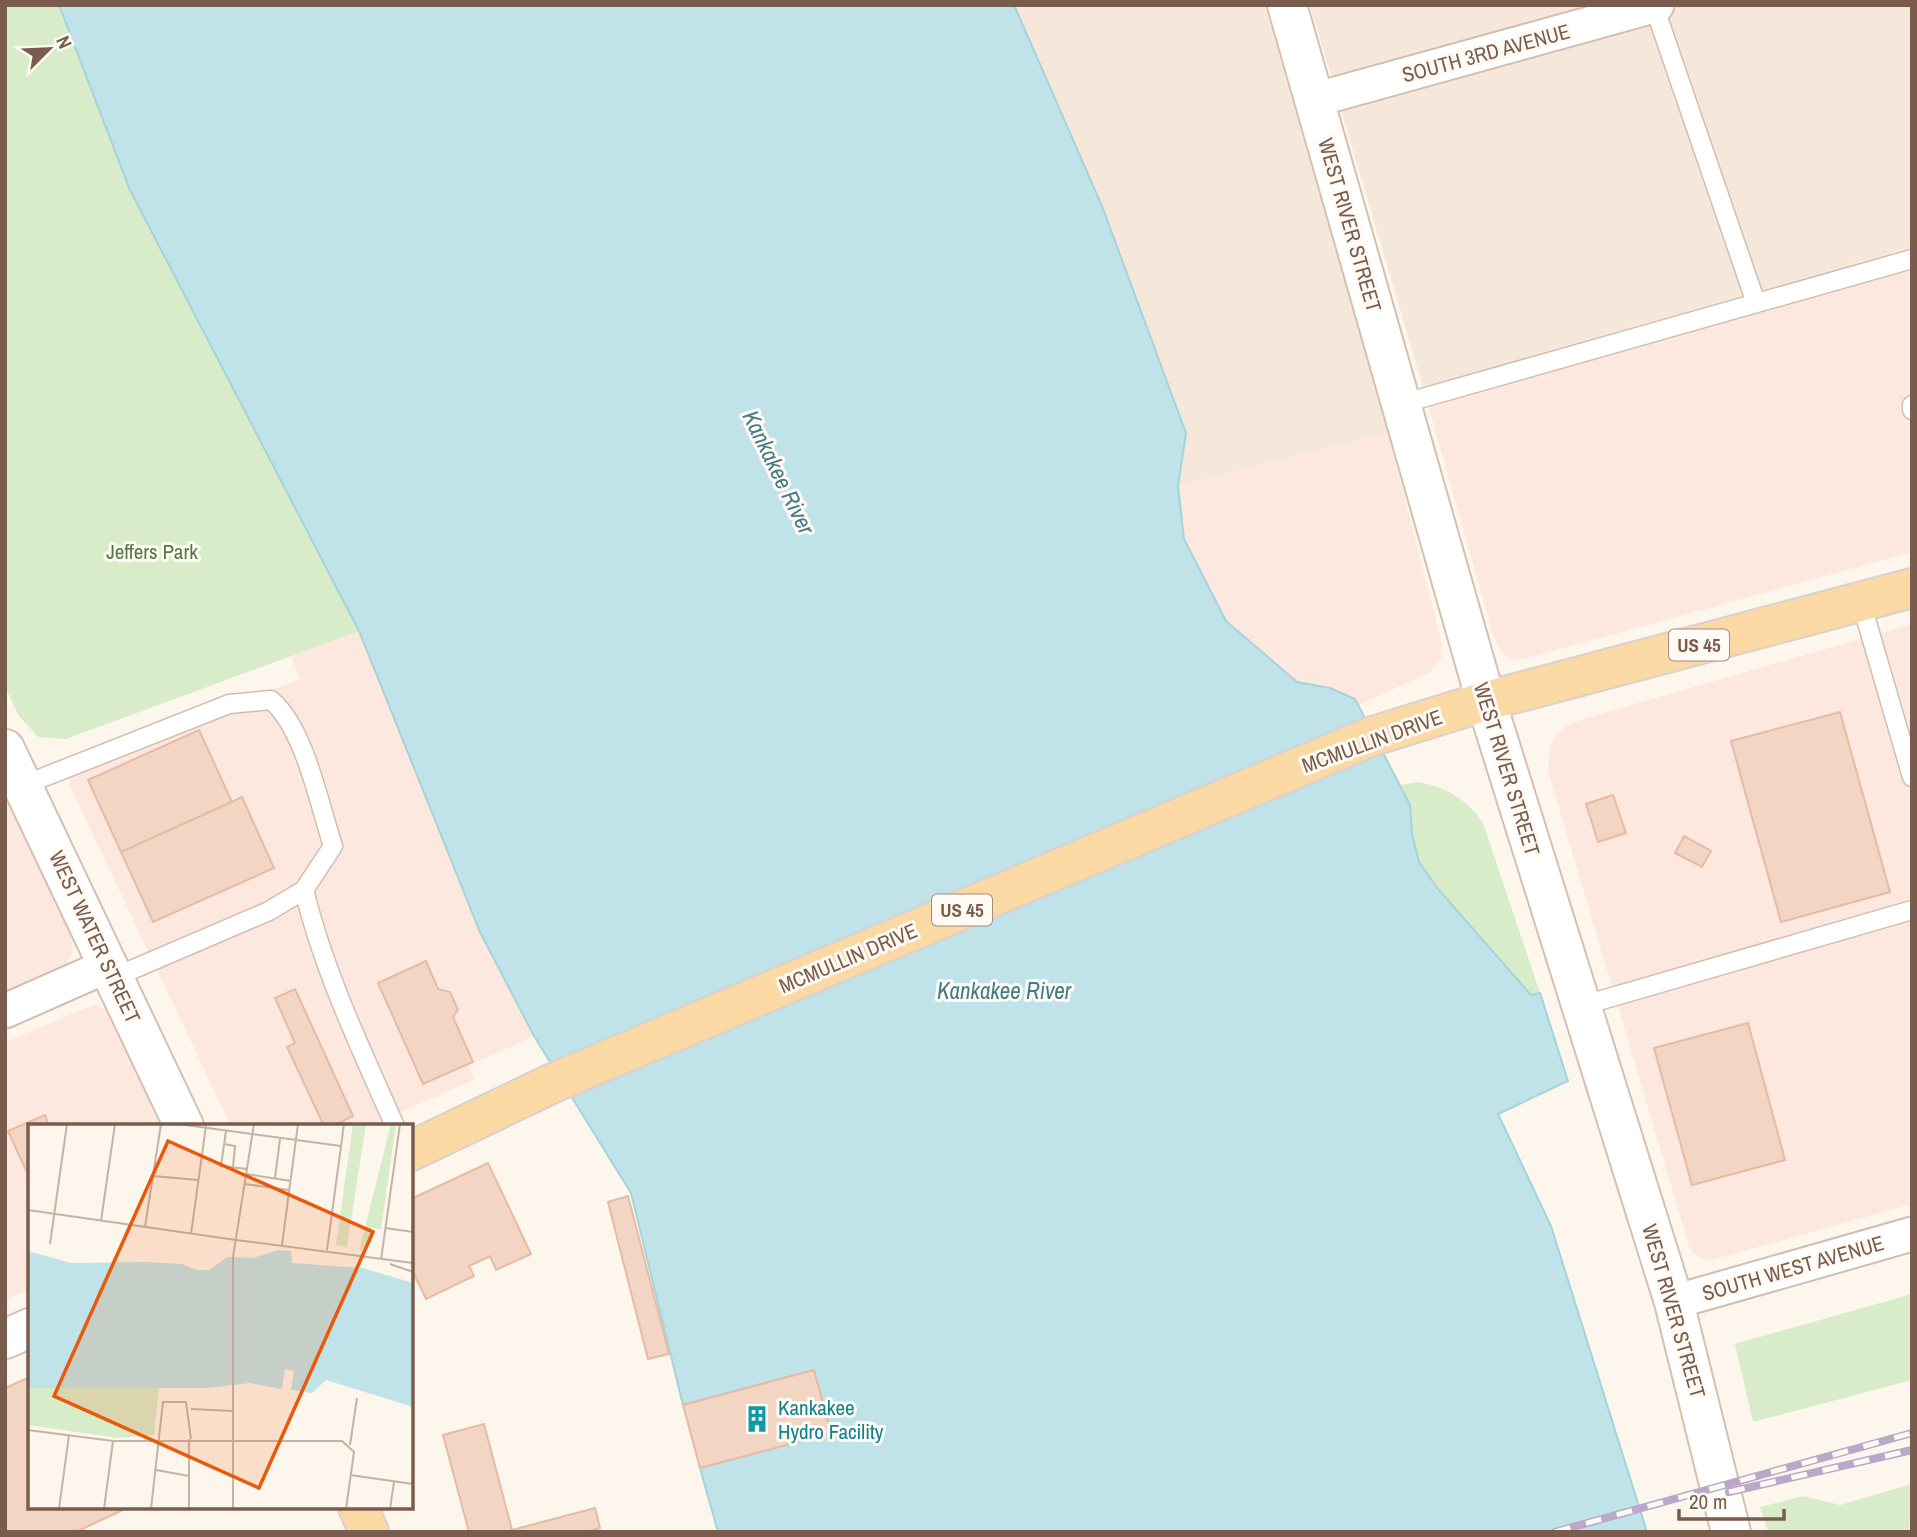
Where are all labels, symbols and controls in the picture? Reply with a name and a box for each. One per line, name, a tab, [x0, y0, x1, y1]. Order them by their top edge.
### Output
north arrow	[14, 14, 84, 84]
street label: SOUTH 3RD AVENUE	[1399, 17, 1573, 89]
text: N	[50, 32, 79, 53]
street label: WEST RIVER STREET	[1311, 135, 1389, 316]
water label: Kankakee River	[736, 405, 823, 540]
park label: Jeffers Park	[106, 537, 198, 566]
road number: US 45	[1669, 630, 1729, 660]
street label: WEST RIVER STREET	[1467, 679, 1547, 860]
street label: MCMULLIN DRIVE	[1298, 702, 1446, 780]
street label: WEST WATER STREET	[42, 846, 148, 1028]
road number: US 45	[932, 894, 992, 926]
street label: MCMULLIN DRIVE	[775, 916, 921, 1000]
water label: Kankakee River	[937, 975, 1072, 1006]
inset map	[28, 1124, 413, 1509]
street label: WEST RIVER STREET	[1635, 1221, 1713, 1402]
street label: SOUTH WEST AVENUE	[1699, 1228, 1887, 1308]
place label: Kankakee Hydro Facility	[778, 1393, 884, 1446]
building icon: Kankakee Hydro Facility	[742, 1404, 772, 1434]
scale bar	[1679, 1478, 1784, 1522]
text: 20 m	[1689, 1487, 1727, 1516]

